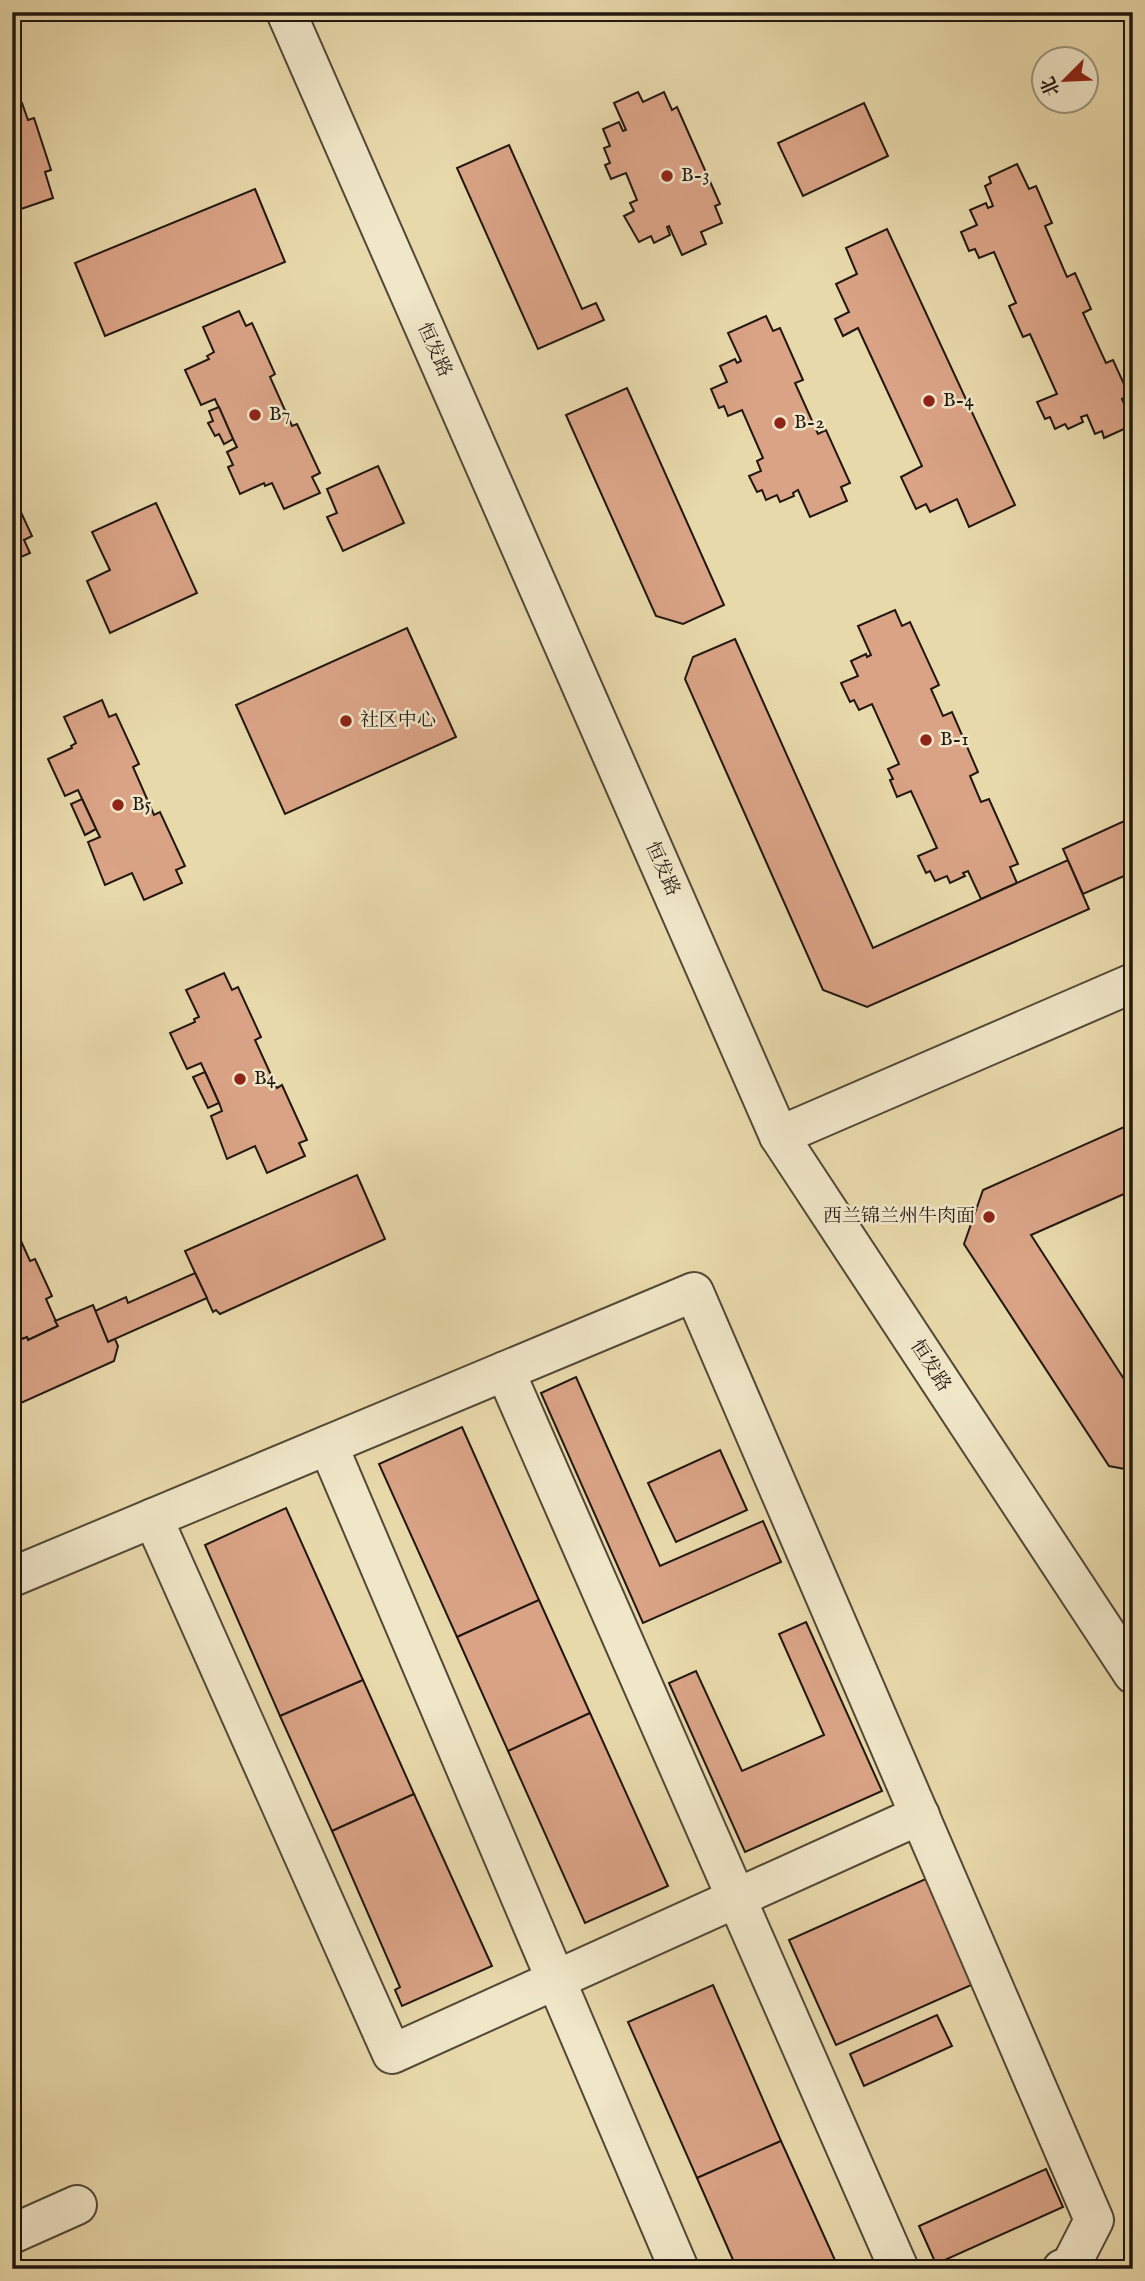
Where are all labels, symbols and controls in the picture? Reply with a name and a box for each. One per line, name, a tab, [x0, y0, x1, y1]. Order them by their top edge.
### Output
north arrow	[1030, 46, 1100, 116]
text: 北	[1036, 73, 1066, 100]
place label: B-3	[681, 164, 710, 188]
marker: B-3	[659, 168, 675, 184]
street label: 恒发路	[411, 319, 457, 381]
place label: B-4	[943, 389, 974, 413]
marker: B-4	[921, 393, 937, 409]
place label: B7	[269, 403, 290, 427]
marker: B7	[247, 407, 263, 423]
place label: B-2	[794, 411, 824, 435]
marker: B-2	[772, 415, 788, 431]
place label: 社区中心	[360, 709, 436, 733]
marker: 社区中心	[338, 713, 354, 729]
place label: B-1	[940, 728, 968, 752]
marker: B-1	[918, 732, 934, 748]
place label: B5	[132, 793, 152, 817]
marker: B5	[110, 797, 126, 813]
street label: 恒发路	[639, 838, 685, 900]
place label: B4	[254, 1067, 277, 1091]
marker: B4	[232, 1071, 248, 1087]
place label: 西兰锦兰州牛肉面	[823, 1205, 975, 1229]
marker: 西兰锦兰州牛肉面	[981, 1209, 997, 1225]
street label: 恒发路	[904, 1336, 956, 1396]

